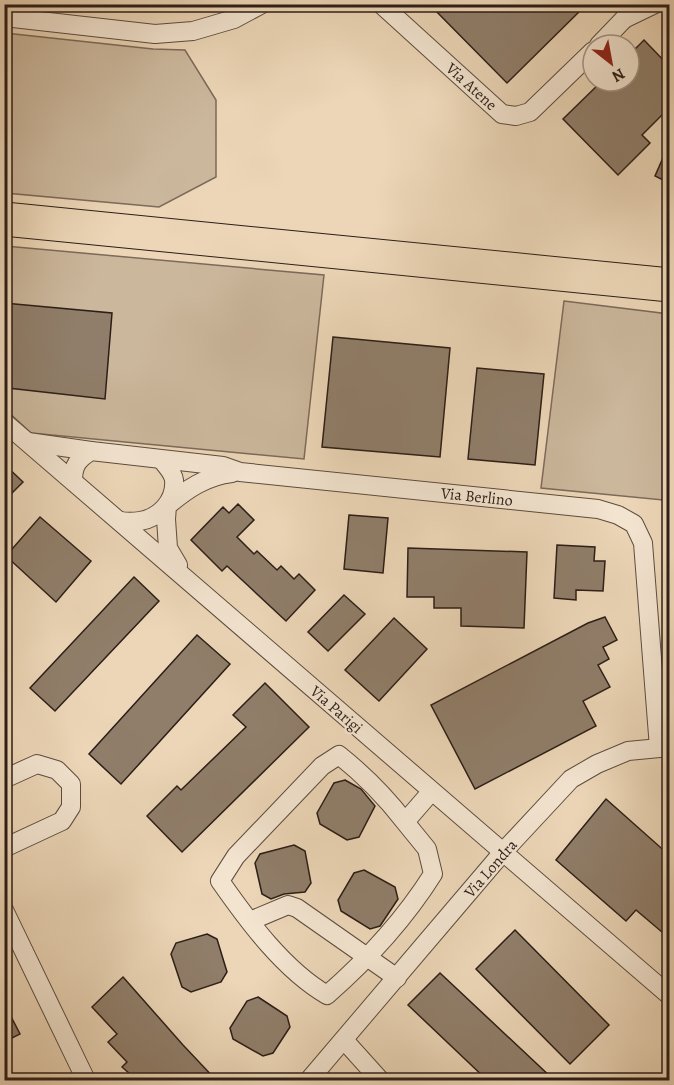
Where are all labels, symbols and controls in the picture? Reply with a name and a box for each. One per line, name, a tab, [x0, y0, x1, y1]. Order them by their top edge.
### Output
north arrow	[581, 33, 641, 93]
street label: Via Atene	[440, 57, 502, 116]
text: N	[607, 63, 629, 88]
street label: Via Berlino	[439, 482, 514, 512]
street label: Via Parigi	[304, 680, 367, 739]
street label: Via Londra	[458, 834, 523, 903]

